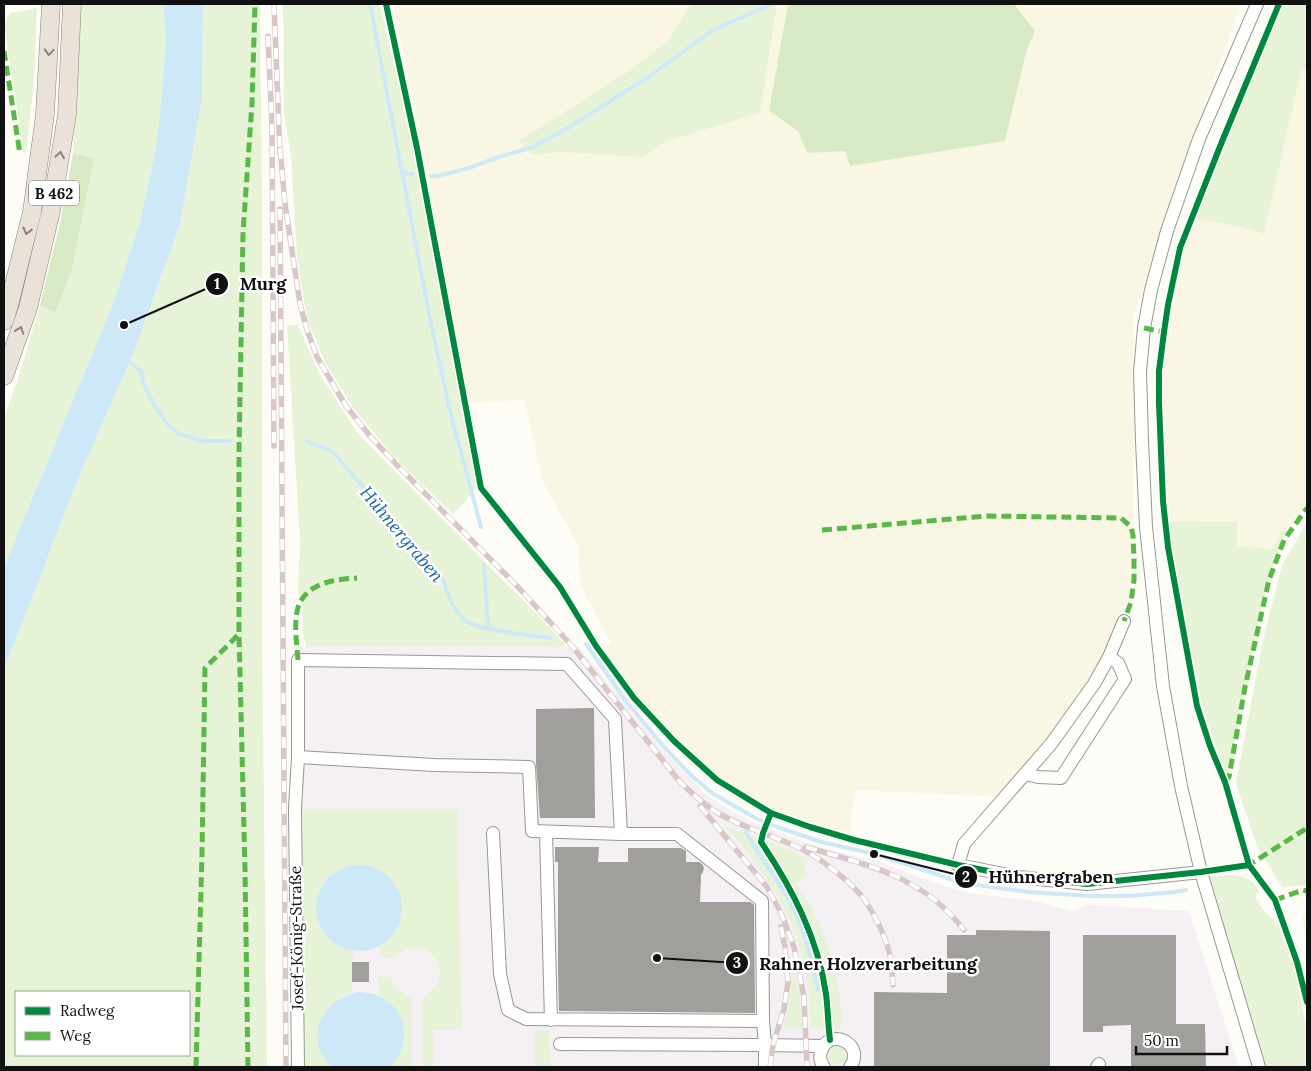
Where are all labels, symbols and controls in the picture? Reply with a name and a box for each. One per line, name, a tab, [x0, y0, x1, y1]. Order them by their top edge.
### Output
one-way arrow	[43, 49, 54, 57]
one-way arrow	[55, 151, 65, 159]
road number: B 462	[29, 180, 79, 206]
one-way arrow	[22, 226, 33, 235]
callout: Murg	[205, 267, 297, 300]
text: Murg	[240, 272, 287, 295]
text: 1	[214, 274, 220, 293]
one-way arrow	[14, 326, 24, 335]
water label: Hühnergraben	[355, 481, 449, 587]
callout: Hühnergraben	[953, 861, 1124, 894]
street label: Josef-König-Straße	[285, 865, 307, 1012]
text: Hühnergraben	[988, 865, 1114, 888]
text: 2	[962, 867, 970, 886]
callout: Rahner Holzverarbeitung	[724, 947, 987, 980]
text: Rahner Holzverarbeitung	[759, 952, 978, 975]
text: 3	[733, 953, 741, 972]
legend	[15, 991, 190, 1056]
text: Radweg	[60, 1001, 115, 1020]
scale bar	[1136, 1024, 1227, 1056]
text: Weg	[60, 1026, 91, 1045]
text: 50 m	[1144, 1031, 1179, 1050]

